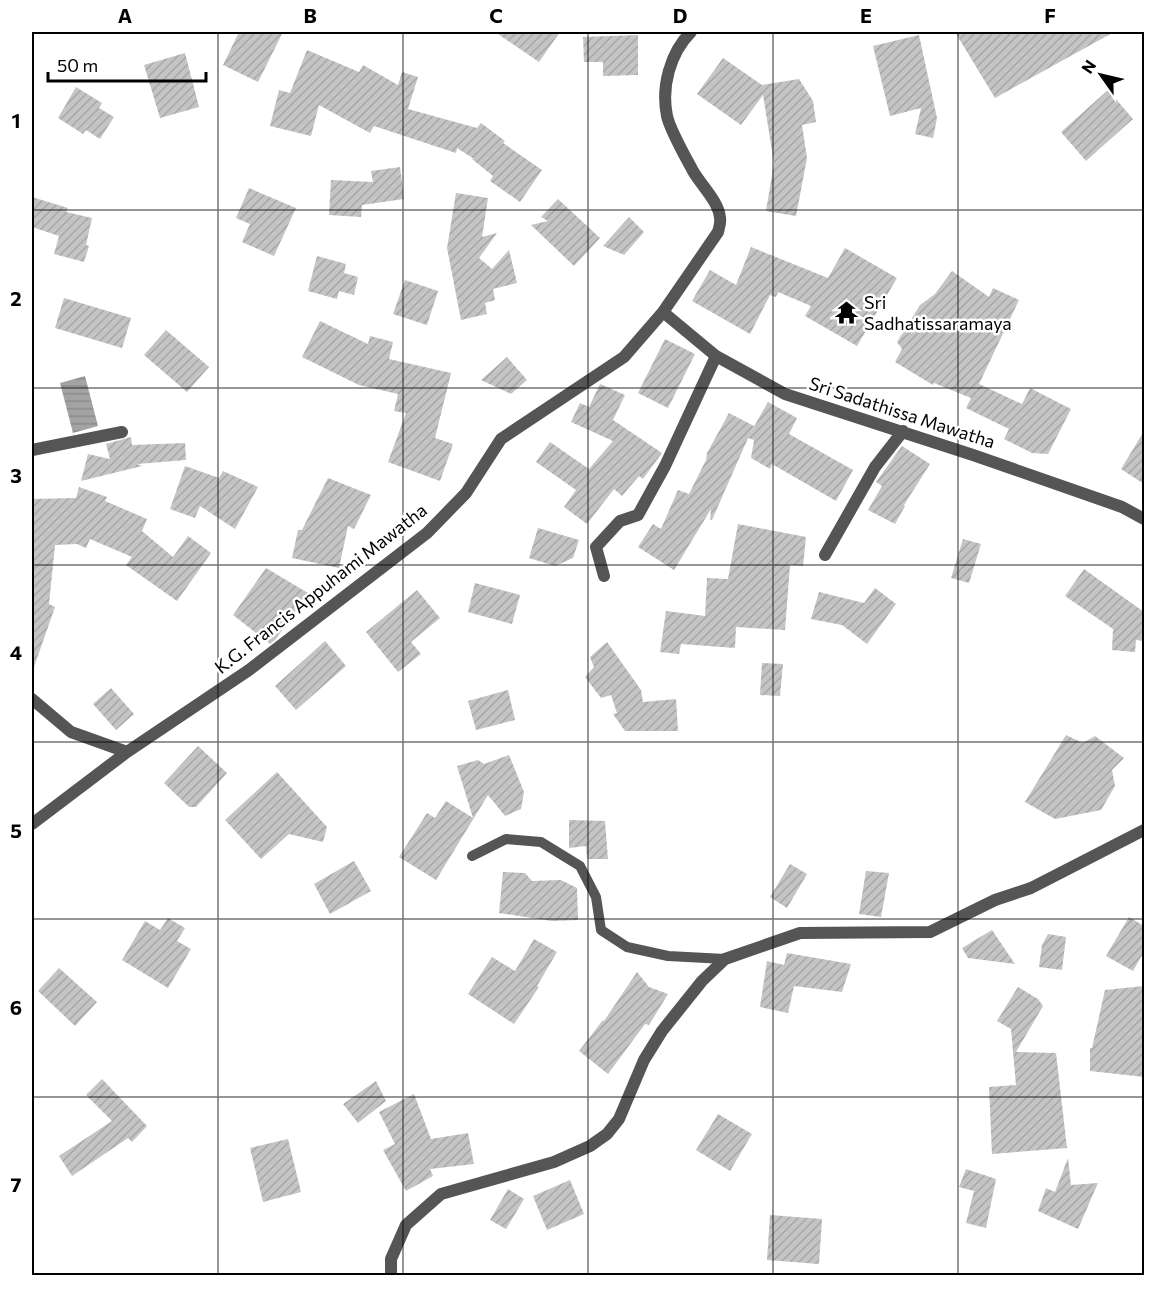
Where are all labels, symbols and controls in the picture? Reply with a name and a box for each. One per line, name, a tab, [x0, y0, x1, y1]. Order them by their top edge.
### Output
text: A	[118, 3, 132, 27]
text: B	[303, 3, 317, 27]
text: C	[489, 3, 503, 27]
text: D	[673, 3, 687, 27]
text: E	[860, 3, 872, 27]
text: F	[1044, 3, 1056, 27]
scale bar	[48, 45, 206, 83]
north arrow	[1071, 45, 1131, 105]
text: 50 m	[57, 54, 98, 76]
text: N	[1077, 56, 1099, 77]
text: 1	[11, 108, 21, 132]
text: 2	[10, 286, 22, 310]
place label: Sri Sadhatissaramaya	[864, 291, 1012, 334]
temple icon: Sri Sadhatissaramaya	[833, 300, 859, 326]
street label: Sri Sadathissa Mawatha	[807, 372, 998, 453]
text: 3	[10, 463, 22, 487]
street label: K.G. Francis Appuhami Mawatha	[210, 499, 431, 678]
text: 4	[10, 640, 22, 664]
text: 5	[10, 818, 22, 842]
text: 6	[10, 995, 22, 1019]
text: 7	[11, 1172, 22, 1196]

